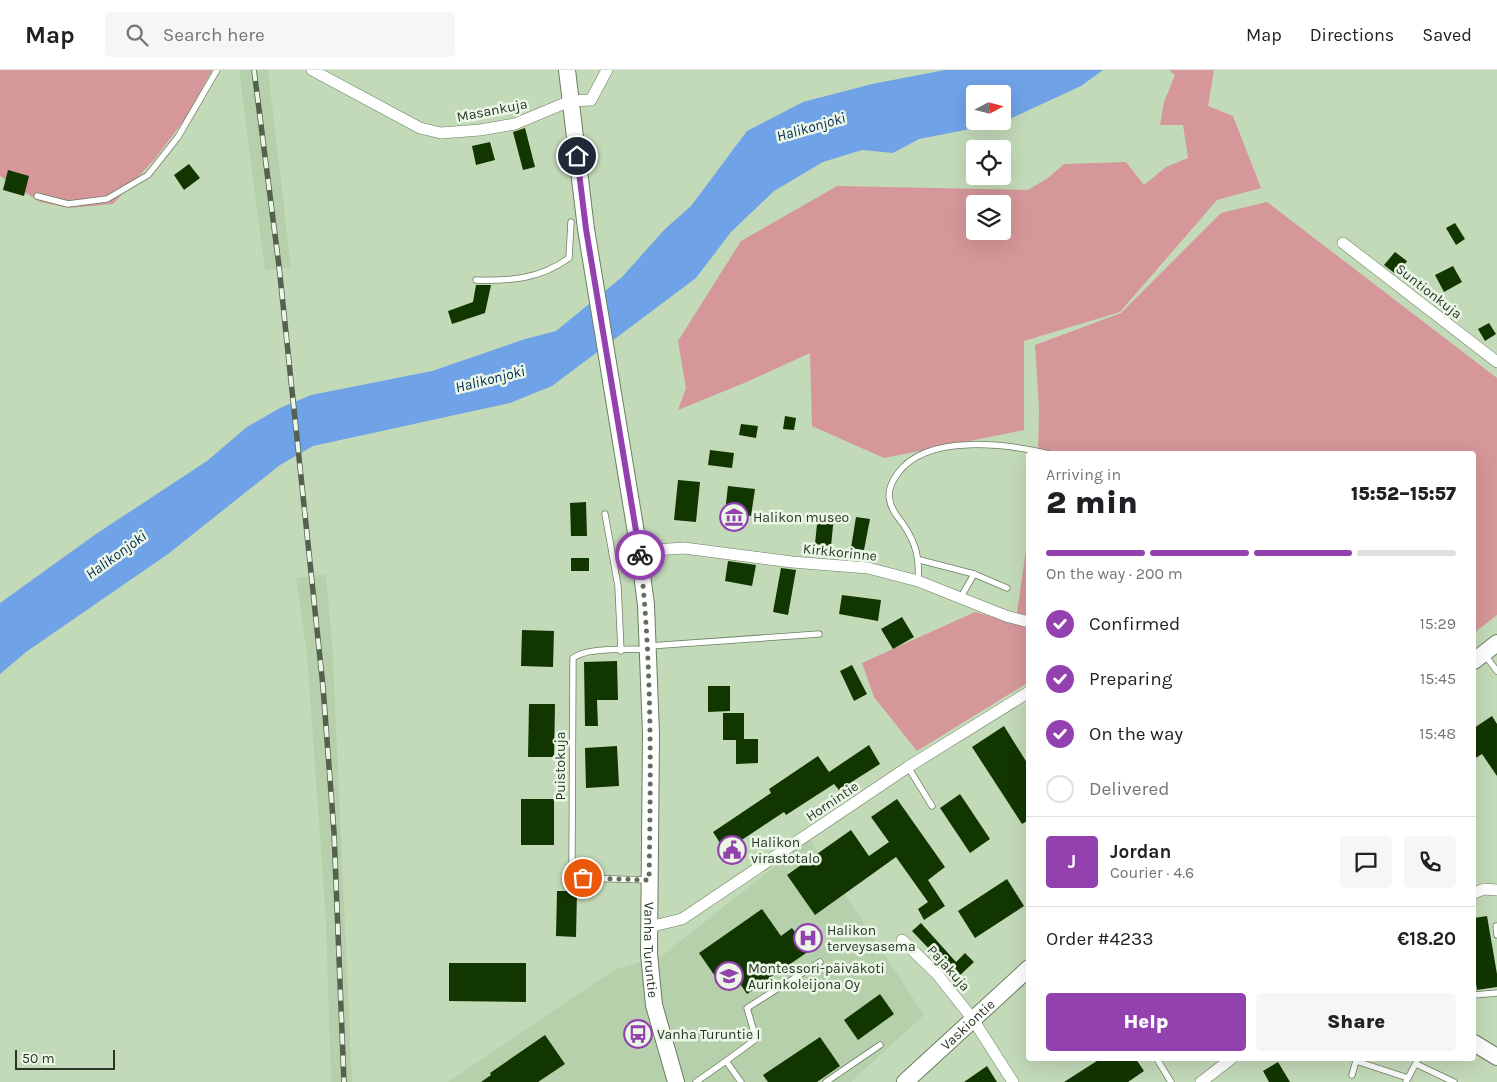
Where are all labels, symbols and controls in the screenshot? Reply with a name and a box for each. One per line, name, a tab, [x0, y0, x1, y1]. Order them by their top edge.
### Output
search box	[105, 12, 455, 57]
text: Map	[25, 21, 75, 49]
icon: search	[123, 21, 151, 49]
text: Search here	[163, 24, 265, 46]
text: Map	[1246, 24, 1282, 46]
text: Directions	[1310, 24, 1394, 46]
text: Saved	[1422, 24, 1472, 46]
north arrow	[966, 85, 1011, 130]
map controls	[966, 85, 1011, 240]
street label: Masankuja	[455, 95, 529, 126]
water label: Halikonjoki	[774, 109, 848, 145]
pin	[556, 135, 598, 177]
button: locate	[966, 140, 1011, 185]
icon: home	[563, 142, 591, 170]
button: layers	[966, 195, 1011, 240]
street label: Suntionkuja	[1392, 260, 1465, 323]
water label: Halikonjoki	[453, 362, 527, 396]
text: Arriving in	[1046, 465, 1121, 484]
text: 15:52–15:57	[1351, 483, 1456, 505]
text: 2 min	[1046, 484, 1138, 521]
museum icon: Halikon museo	[719, 502, 749, 532]
place label: Halikon museo	[753, 509, 849, 526]
water label: Halikonjoki	[82, 527, 150, 583]
courier	[615, 530, 665, 580]
street label: Kirkkorinne	[802, 540, 878, 565]
icon: bike	[626, 541, 654, 569]
text: On the way · 200 m	[1046, 564, 1183, 583]
icon: check	[1046, 610, 1074, 638]
text: Confirmed	[1089, 613, 1180, 635]
text: 15:29	[1419, 614, 1456, 633]
icon: check	[1046, 665, 1074, 693]
text: Preparing	[1089, 668, 1172, 690]
text: 15:45	[1420, 669, 1456, 688]
icon: check	[1046, 720, 1074, 748]
text: On the way	[1089, 723, 1183, 745]
text: 15:48	[1419, 724, 1456, 743]
street label: Puistokuja	[552, 731, 569, 801]
street label: Hornintie	[803, 778, 862, 825]
text: Delivered	[1089, 778, 1169, 800]
place label: Halikon virastotalo	[751, 834, 820, 867]
public building icon: Halikon virastotalo	[717, 835, 747, 865]
button: chat	[1340, 836, 1392, 888]
button: phone	[1404, 836, 1456, 888]
text: Jordan	[1110, 841, 1171, 863]
text: J	[1068, 851, 1076, 873]
pin	[562, 857, 604, 899]
text: Courier · 4.6	[1110, 863, 1194, 882]
icon: bag	[569, 864, 597, 892]
street label: Vanha Turuntie	[640, 902, 661, 999]
place label: Halikon terveysasema	[827, 922, 916, 955]
hospital icon: Halikon terveysasema	[793, 923, 823, 953]
text: Order #4233	[1046, 928, 1153, 950]
text: €18.20	[1397, 928, 1456, 950]
street label: Pajakuja	[924, 942, 974, 995]
place label: Montessori-päiväkoti Aurinkoleijona Oy	[748, 960, 885, 993]
school or university icon: Montessori-päiväkoti Aurinkoleijona Oy	[714, 961, 744, 991]
button: Help	[1046, 993, 1246, 1051]
button: Share	[1256, 993, 1456, 1051]
street label: Vaskiontie	[937, 996, 998, 1054]
bus stop icon: Vanha Turuntie I	[623, 1019, 653, 1049]
place label: Vanha Turuntie I	[657, 1026, 760, 1043]
scale bar	[15, 1047, 115, 1070]
text: 50 m	[22, 1050, 55, 1067]

